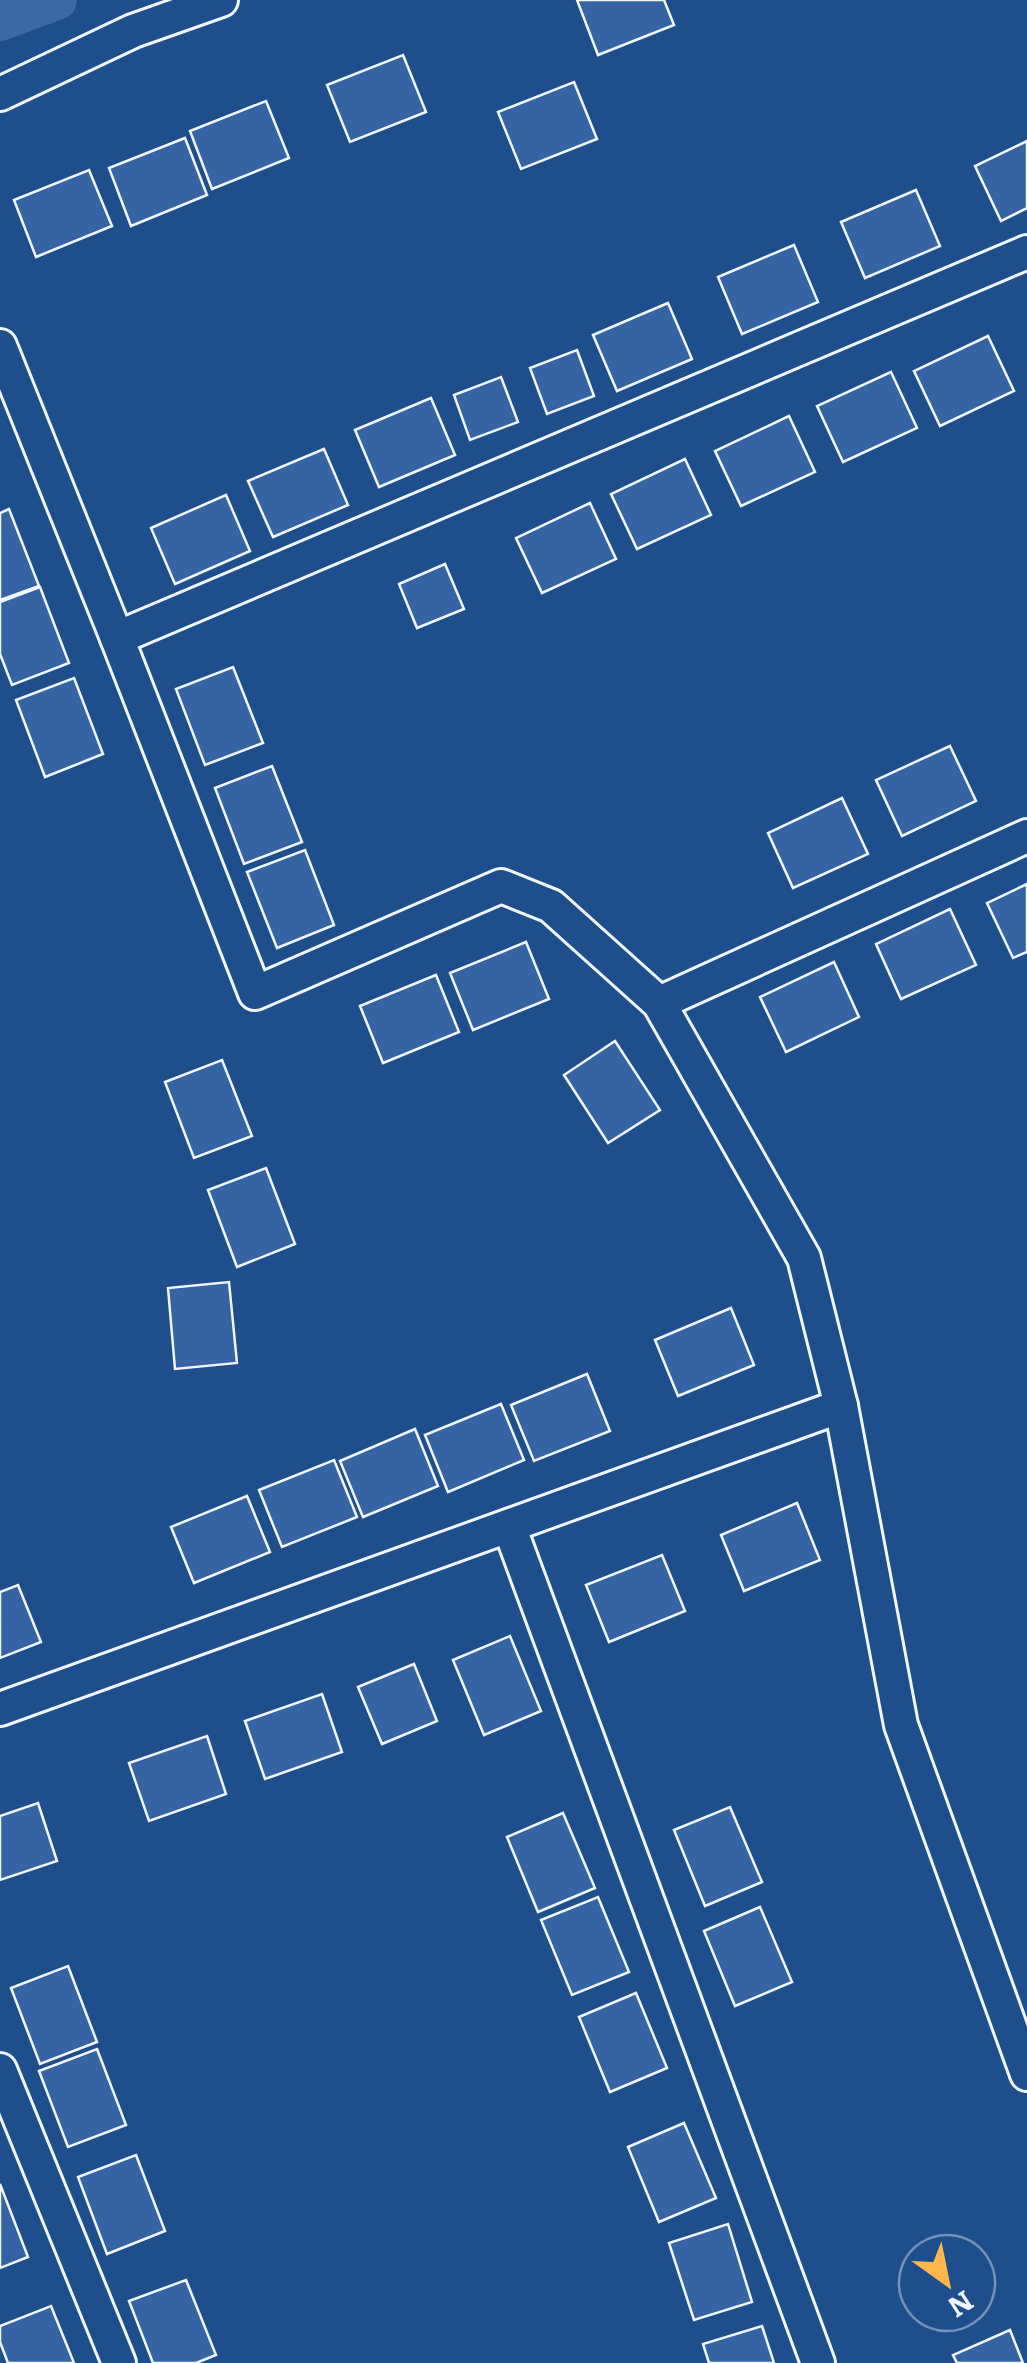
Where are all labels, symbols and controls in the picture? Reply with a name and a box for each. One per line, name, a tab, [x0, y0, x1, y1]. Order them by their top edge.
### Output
north arrow	[897, 2233, 997, 2333]
text: N	[940, 2282, 983, 2330]

